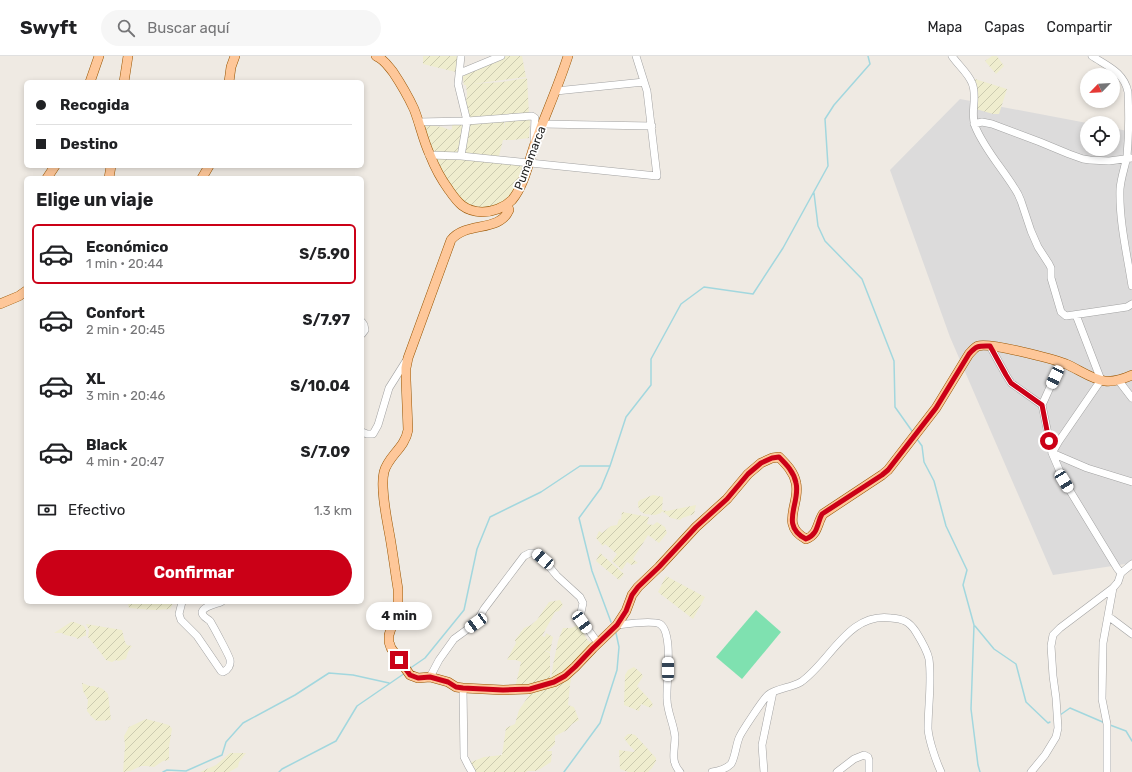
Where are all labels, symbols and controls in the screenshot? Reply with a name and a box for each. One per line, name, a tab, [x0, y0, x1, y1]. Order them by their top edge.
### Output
search box	[101, 10, 381, 46]
text: Swyft	[20, 16, 77, 39]
icon: search	[115, 17, 137, 39]
text: Buscar aquí	[147, 19, 229, 37]
text: Mapa	[927, 19, 962, 36]
text: Capas	[984, 19, 1025, 36]
text: Compartir	[1047, 19, 1112, 36]
north arrow	[1080, 68, 1120, 108]
map controls	[1080, 68, 1120, 156]
text: Recogida	[60, 96, 129, 114]
button: locate	[1080, 116, 1120, 156]
street label: Pumamarca	[511, 124, 549, 192]
text: Destino	[60, 135, 118, 153]
text: Elige un viaje	[36, 189, 153, 211]
icon: car	[38, 236, 74, 272]
text: Económico	[86, 238, 168, 256]
text: S/5.90	[299, 245, 350, 263]
text: 1 min · 20:44	[86, 256, 163, 271]
icon: car	[38, 302, 74, 338]
text: Confort	[86, 304, 145, 322]
text: S/7.97	[303, 311, 350, 329]
text: 2 min · 20:45	[86, 322, 165, 337]
car	[1044, 364, 1066, 390]
icon: car	[38, 368, 74, 404]
text: XL	[86, 370, 105, 388]
text: S/10.04	[290, 377, 350, 395]
text: 3 min · 20:46	[86, 388, 165, 403]
route start	[1040, 432, 1058, 450]
icon: car	[38, 434, 74, 470]
text: Black	[86, 436, 127, 454]
text: S/7.09	[301, 443, 350, 461]
text: 4 min · 20:47	[86, 454, 164, 469]
car	[1053, 468, 1075, 494]
icon: cash	[36, 499, 58, 521]
text: Efectivo	[68, 501, 125, 519]
text: 1.3 km	[314, 503, 352, 518]
car	[530, 547, 556, 571]
button: Confirmar	[36, 550, 352, 596]
callout: 4 min	[366, 602, 432, 630]
text: 4 min	[381, 608, 417, 623]
car	[570, 609, 594, 635]
car	[463, 611, 489, 635]
route end	[390, 651, 408, 669]
car	[662, 657, 674, 681]

